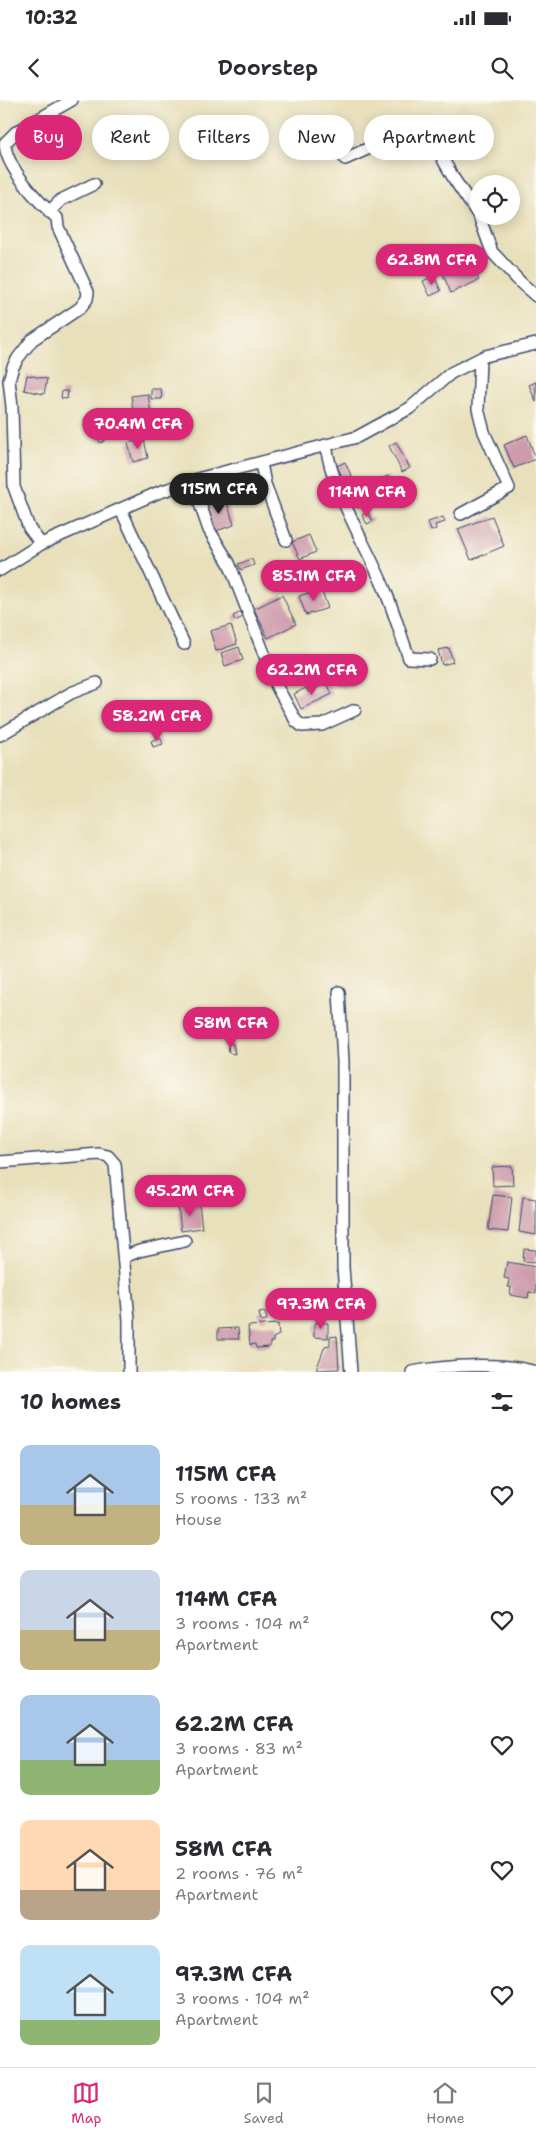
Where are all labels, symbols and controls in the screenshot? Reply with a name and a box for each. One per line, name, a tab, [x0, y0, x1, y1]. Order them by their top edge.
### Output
text: 10:32	[25, 5, 78, 30]
text: Doorstep	[218, 53, 318, 82]
icon: back	[20, 54, 48, 82]
icon: search	[488, 54, 516, 82]
chip: Buy	[15, 115, 82, 160]
chip: Rent	[92, 115, 169, 160]
chip: Filters	[179, 115, 269, 160]
chip: New	[279, 115, 354, 160]
chip: Apartment	[364, 115, 494, 160]
map controls	[470, 175, 520, 225]
button: locate	[470, 175, 520, 225]
pin: 62.8M CFA	[375, 244, 489, 286]
text: 62.8M CFA	[387, 249, 477, 270]
pin: 70.4M CFA	[81, 408, 195, 450]
text: 70.4M CFA	[93, 413, 183, 434]
pin: 115M CFA	[167, 472, 271, 515]
pin: 114M CFA	[315, 476, 419, 518]
text: 115M CFA	[180, 478, 258, 499]
text: 114M CFA	[328, 481, 406, 502]
pin: 85.1M CFA	[257, 560, 371, 602]
text: 85.1M CFA	[272, 565, 356, 586]
pin: 62.2M CFA	[255, 654, 369, 696]
text: 62.2M CFA	[267, 659, 357, 680]
pin: 58.2M CFA	[100, 700, 214, 742]
text: 58.2M CFA	[112, 705, 202, 726]
pin: 58M CFA	[185, 1006, 277, 1049]
text: 58M CFA	[194, 1012, 268, 1033]
pin: 45.2M CFA	[133, 1174, 247, 1217]
text: 45.2M CFA	[146, 1180, 234, 1201]
pin: 97.3M CFA	[264, 1288, 378, 1330]
text: 97.3M CFA	[276, 1293, 366, 1314]
text: 10 homes	[20, 1388, 121, 1416]
icon: filters	[488, 1388, 516, 1416]
text: 115M CFA	[175, 1460, 276, 1488]
icon: home	[60, 1465, 120, 1525]
icon: heart	[488, 1481, 516, 1509]
text: 5 rooms · 133 m²	[175, 1488, 307, 1509]
text: House	[175, 1509, 222, 1530]
text: 114M CFA	[175, 1585, 277, 1613]
icon: home	[60, 1590, 120, 1650]
icon: heart	[488, 1606, 516, 1634]
text: 3 rooms · 104 m²	[175, 1613, 310, 1634]
text: Apartment	[175, 1634, 258, 1655]
text: 62.2M CFA	[175, 1710, 294, 1738]
icon: home	[60, 1715, 120, 1775]
icon: heart	[488, 1731, 516, 1759]
text: 3 rooms · 83 m²	[175, 1738, 303, 1759]
text: Apartment	[175, 1759, 258, 1780]
text: 58M CFA	[175, 1835, 272, 1863]
icon: home	[60, 1840, 120, 1900]
icon: heart	[488, 1856, 516, 1884]
text: 2 rooms · 76 m²	[175, 1863, 303, 1884]
text: Apartment	[175, 1884, 258, 1905]
text: 97.3M CFA	[175, 1960, 292, 1988]
icon: home	[60, 1965, 120, 2025]
icon: heart	[488, 1981, 516, 2009]
text: 3 rooms · 104 m²	[175, 1988, 310, 2009]
text: Apartment	[175, 2009, 258, 2030]
tab: Map	[71, 2079, 101, 2127]
tab: Saved	[244, 2079, 284, 2127]
tab: Home	[426, 2079, 465, 2127]

